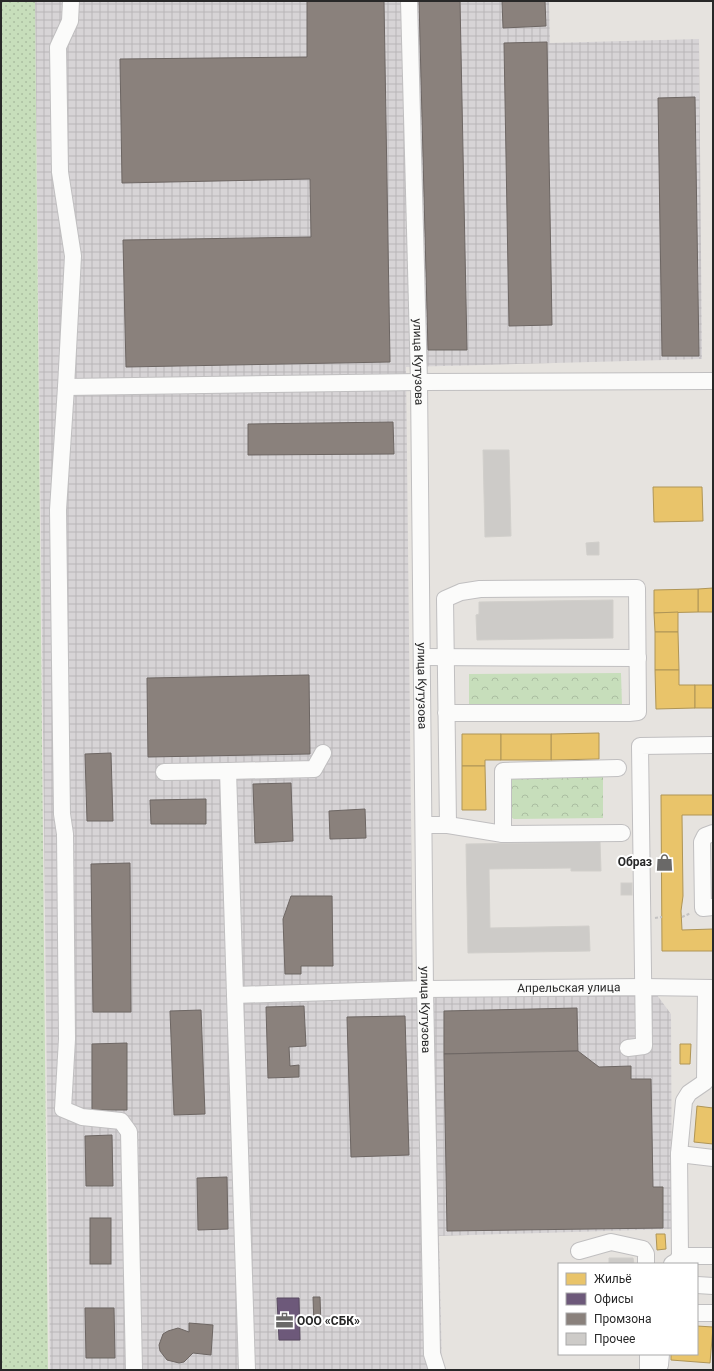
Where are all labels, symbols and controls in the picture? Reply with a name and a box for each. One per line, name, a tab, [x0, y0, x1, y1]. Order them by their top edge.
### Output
street label: улица Кутузова	[410, 318, 426, 405]
street label: улица Кутузова	[415, 642, 429, 729]
shop icon: Образ	[655, 852, 675, 872]
place label: Образ	[618, 855, 652, 869]
street label: улица Кутузова	[418, 966, 433, 1053]
street label: Апрельская улица	[517, 980, 620, 995]
legend	[558, 1263, 698, 1355]
text: Жильё	[594, 1272, 632, 1286]
text: Офисы	[594, 1292, 634, 1306]
office icon: ООО «СБК»	[274, 1311, 294, 1331]
text: Промзона	[594, 1312, 651, 1326]
place label: ООО «СБК»	[297, 1314, 360, 1328]
text: Прочее	[594, 1332, 635, 1346]

